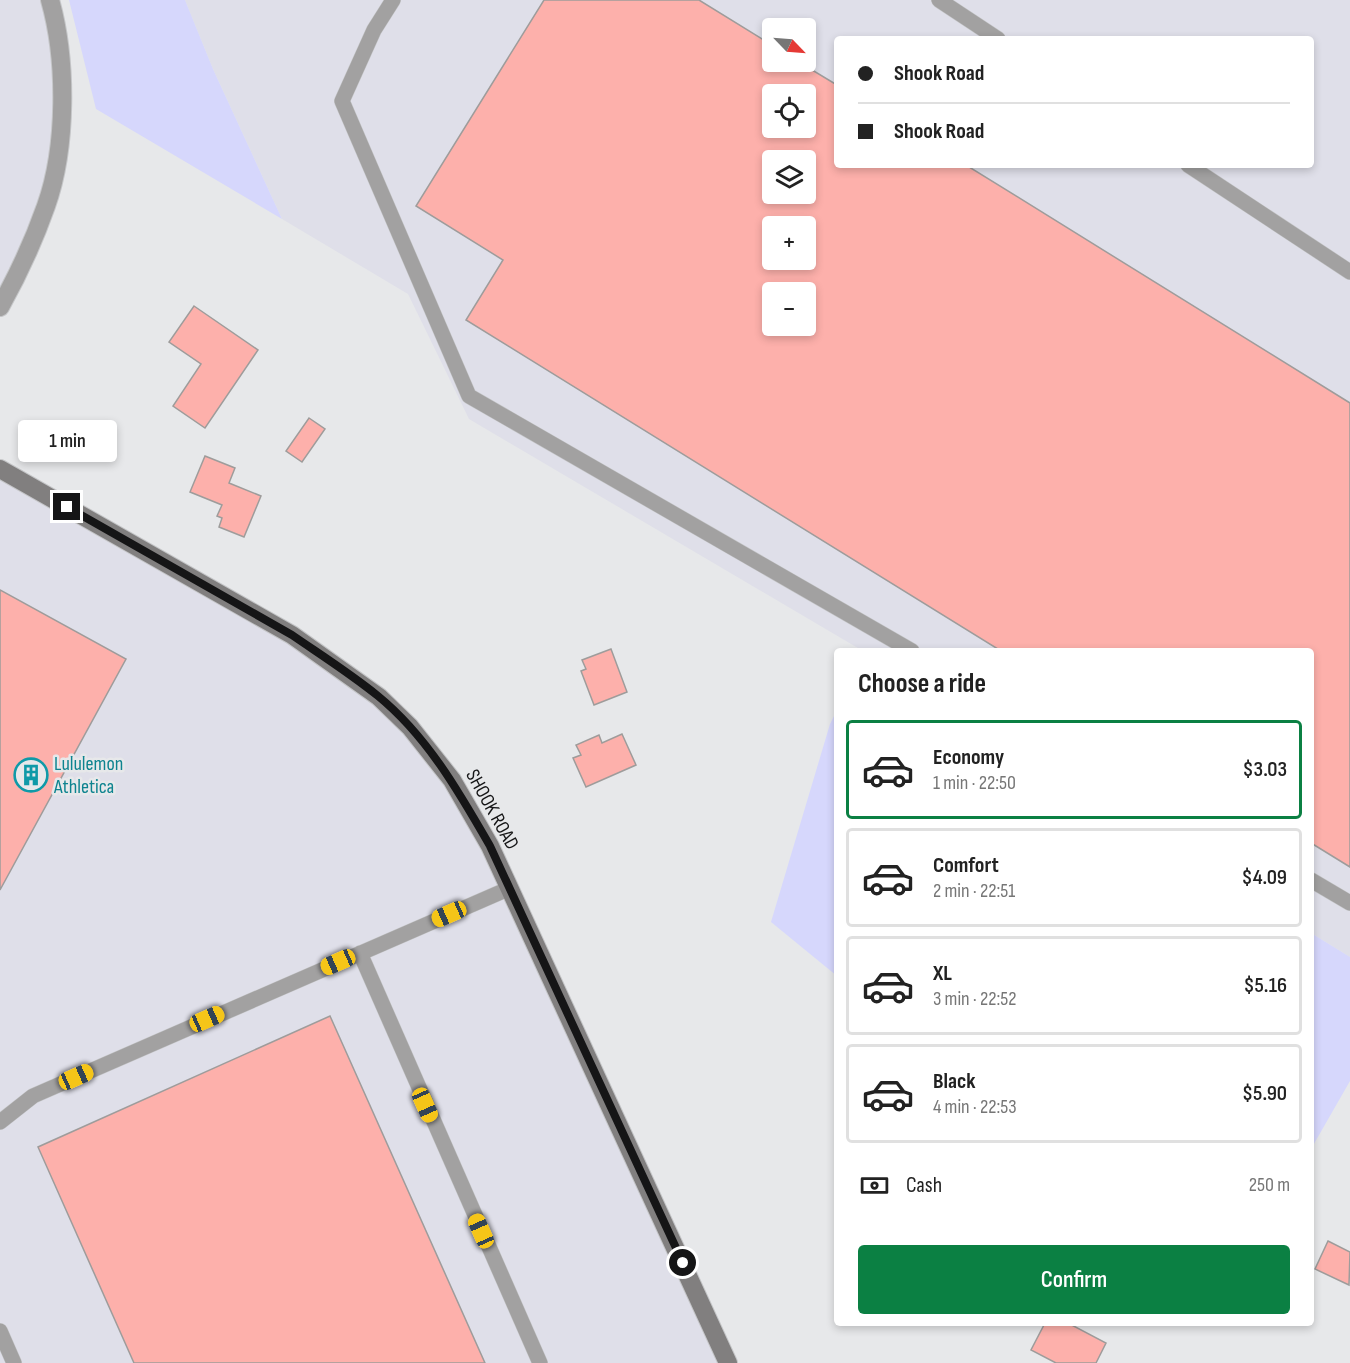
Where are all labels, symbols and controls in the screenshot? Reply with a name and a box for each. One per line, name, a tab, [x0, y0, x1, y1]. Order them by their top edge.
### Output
north arrow	[762, 18, 816, 72]
map controls	[762, 18, 816, 336]
text: Shook Road	[894, 60, 984, 87]
button: locate	[762, 84, 816, 138]
text: Shook Road	[894, 118, 984, 145]
button: layers	[762, 150, 816, 204]
button: +	[762, 216, 816, 270]
button: −	[762, 282, 816, 336]
callout: 1 min	[17, 420, 116, 462]
text: 1 min	[49, 429, 86, 453]
route end	[53, 493, 80, 520]
text: Choose a ride	[858, 668, 986, 700]
icon: car	[861, 743, 915, 797]
text: Economy	[933, 744, 1004, 771]
place label: Lululemon Athletica	[53, 752, 123, 799]
text: $3.03	[1242, 756, 1287, 783]
building icon: Lululemon Athletica	[13, 757, 49, 793]
street label: SHOOK ROAD	[460, 765, 524, 854]
text: 1 min · 22:50	[933, 771, 1016, 795]
icon: car	[861, 851, 915, 905]
text: Comfort	[933, 852, 999, 879]
text: $4.09	[1242, 864, 1287, 891]
text: 2 min · 22:51	[933, 879, 1015, 903]
car	[429, 898, 469, 930]
car	[318, 946, 358, 978]
icon: car	[861, 959, 915, 1013]
text: XL	[933, 960, 952, 987]
text: $5.16	[1243, 972, 1287, 999]
text: 3 min · 22:52	[933, 987, 1017, 1011]
car	[187, 1003, 227, 1035]
car	[56, 1061, 96, 1093]
icon: car	[861, 1067, 915, 1121]
text: Black	[933, 1068, 975, 1095]
text: $5.90	[1242, 1080, 1287, 1107]
car	[409, 1085, 441, 1125]
text: 4 min · 22:53	[933, 1095, 1017, 1119]
icon: cash	[858, 1169, 891, 1202]
text: Cash	[906, 1172, 942, 1199]
text: 250 m	[1249, 1173, 1290, 1197]
car	[465, 1211, 497, 1251]
button: Confirm	[858, 1245, 1290, 1314]
route start	[669, 1249, 696, 1276]

